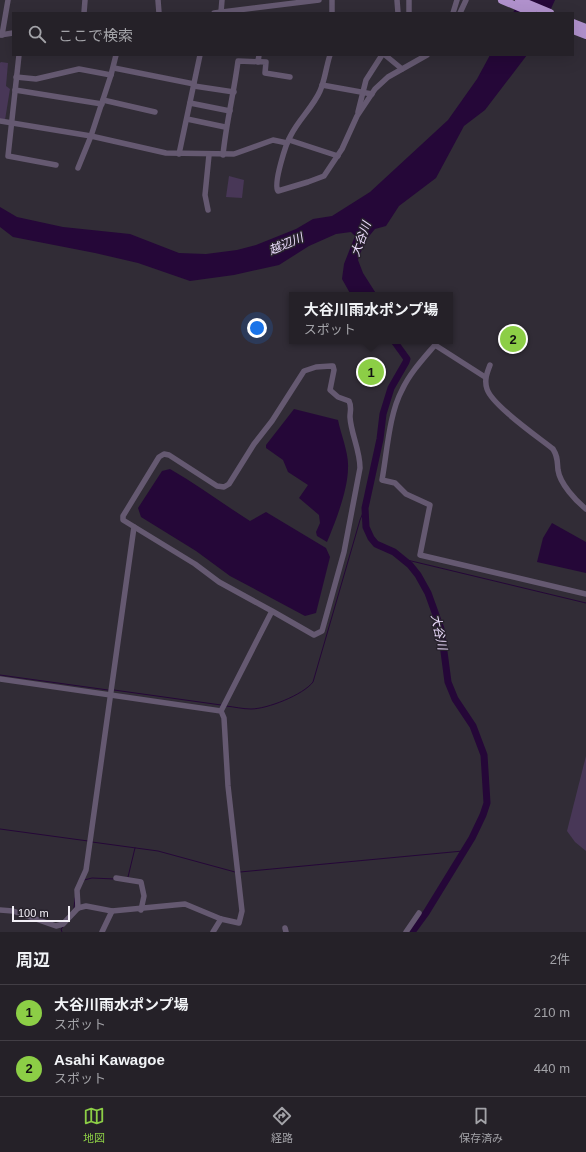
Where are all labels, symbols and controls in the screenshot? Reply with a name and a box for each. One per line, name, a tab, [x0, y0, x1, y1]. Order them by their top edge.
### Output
search box	[12, 12, 574, 56]
icon: search	[26, 23, 48, 45]
text: ここで検索	[58, 27, 133, 44]
water label: 大谷川	[348, 218, 374, 258]
water label: 越辺川	[267, 230, 307, 257]
popup	[289, 292, 453, 344]
text: 大谷川雨水ポンプ場	[304, 301, 438, 318]
your location	[247, 318, 267, 338]
text: スポット	[304, 322, 356, 337]
pin: 2	[500, 324, 526, 354]
pin: 1	[358, 357, 384, 387]
water label: 大谷川	[428, 613, 450, 653]
scale bar	[12, 904, 70, 923]
text: 100 m	[18, 907, 49, 919]
text: 周辺	[16, 951, 50, 970]
text: 2件	[550, 952, 570, 967]
text: 大谷川雨水ポンプ場	[54, 996, 189, 1013]
text: 1	[25, 1005, 33, 1020]
text: 210 m	[534, 1005, 570, 1020]
text: スポット	[54, 1017, 106, 1032]
text: Asahi Kawagoe	[54, 1051, 165, 1068]
text: 2	[25, 1061, 33, 1076]
text: 440 m	[534, 1061, 570, 1076]
text: スポット	[54, 1071, 106, 1086]
tab: 地図	[83, 1105, 105, 1145]
tab: 経路	[271, 1105, 293, 1145]
tab: 保存済み	[459, 1105, 503, 1145]

